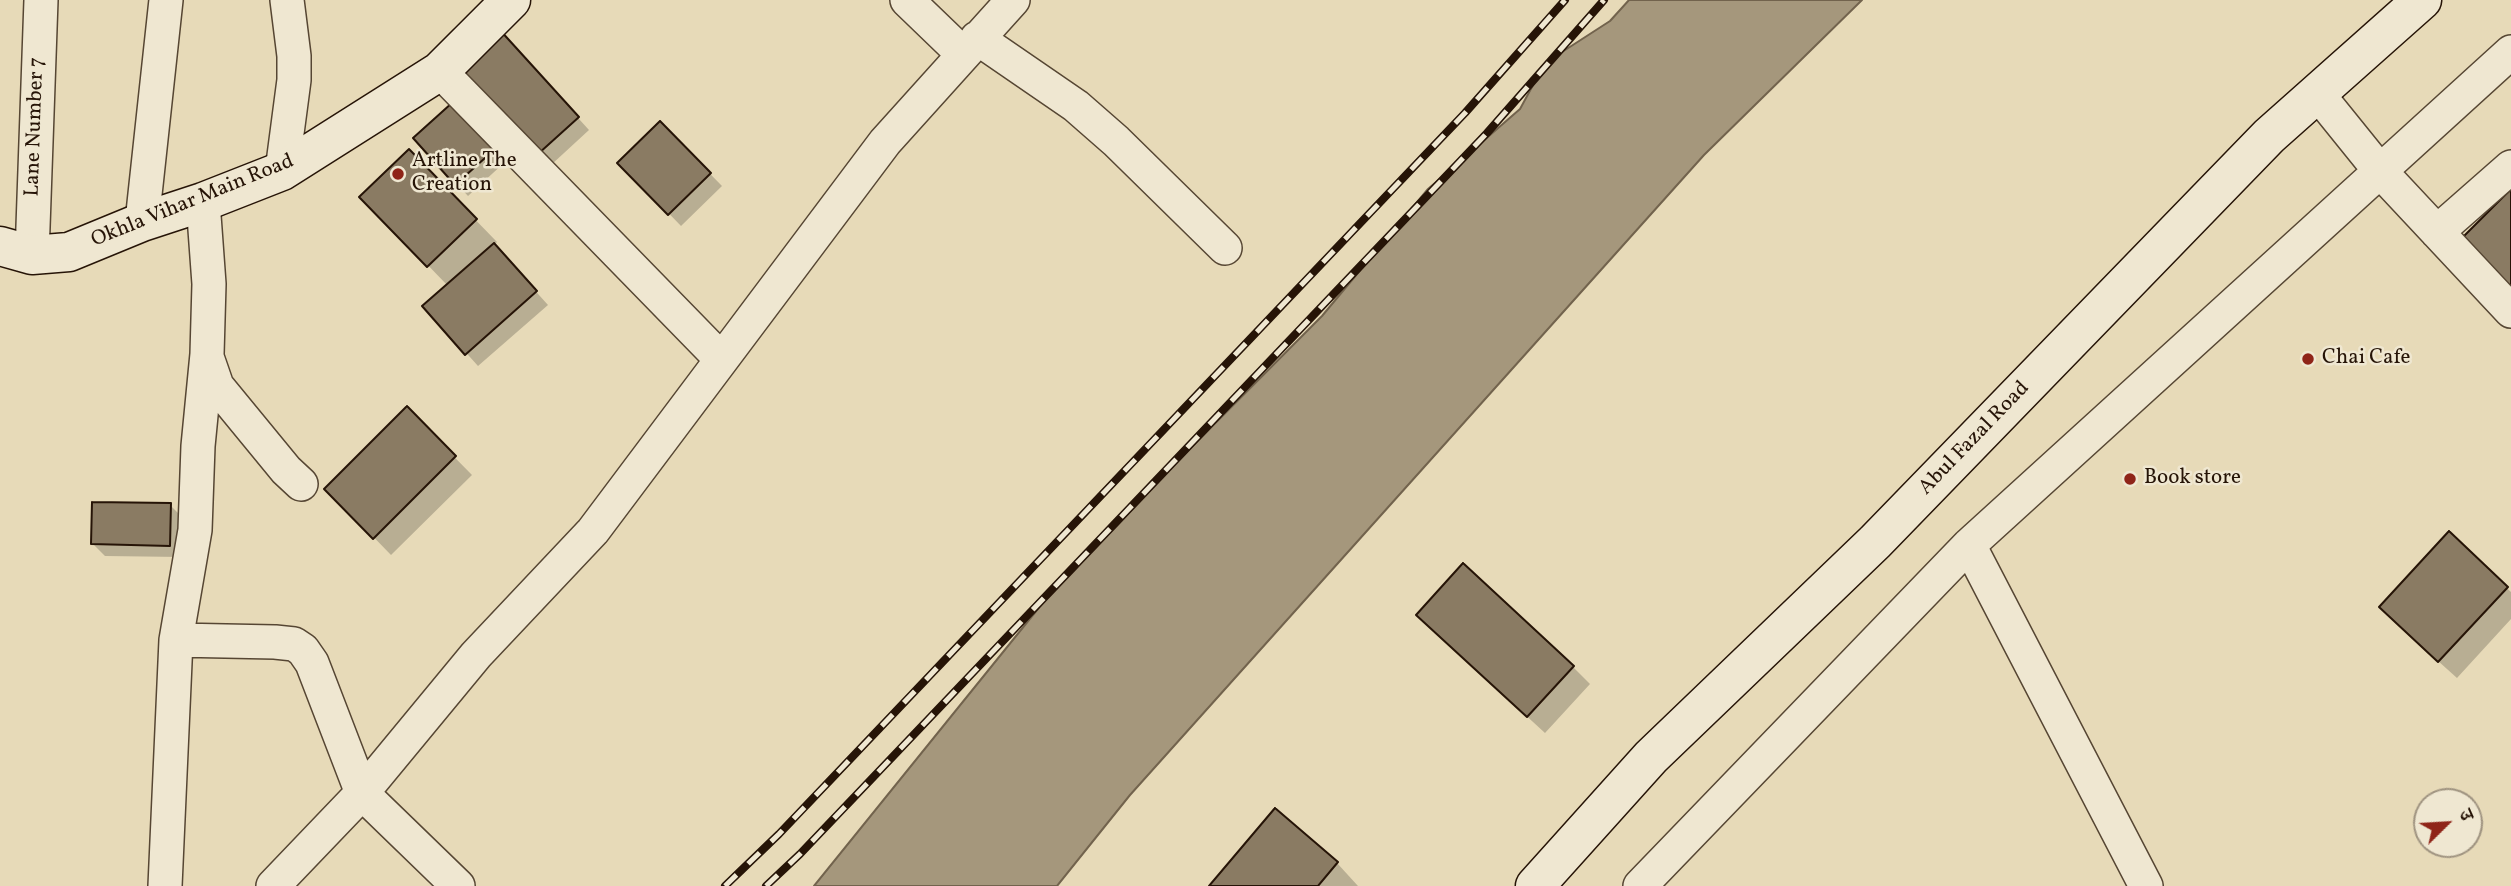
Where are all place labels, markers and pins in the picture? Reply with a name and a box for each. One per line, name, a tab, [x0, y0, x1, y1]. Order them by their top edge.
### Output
place label: Artline The Creation	[412, 149, 517, 199]
marker: Artline The Creation	[390, 166, 406, 182]
place label: Chai Cafe	[2322, 346, 2411, 372]
marker: Chai Cafe	[2300, 351, 2316, 367]
place label: Book store	[2144, 466, 2241, 492]
marker: Book store	[2122, 471, 2138, 487]

